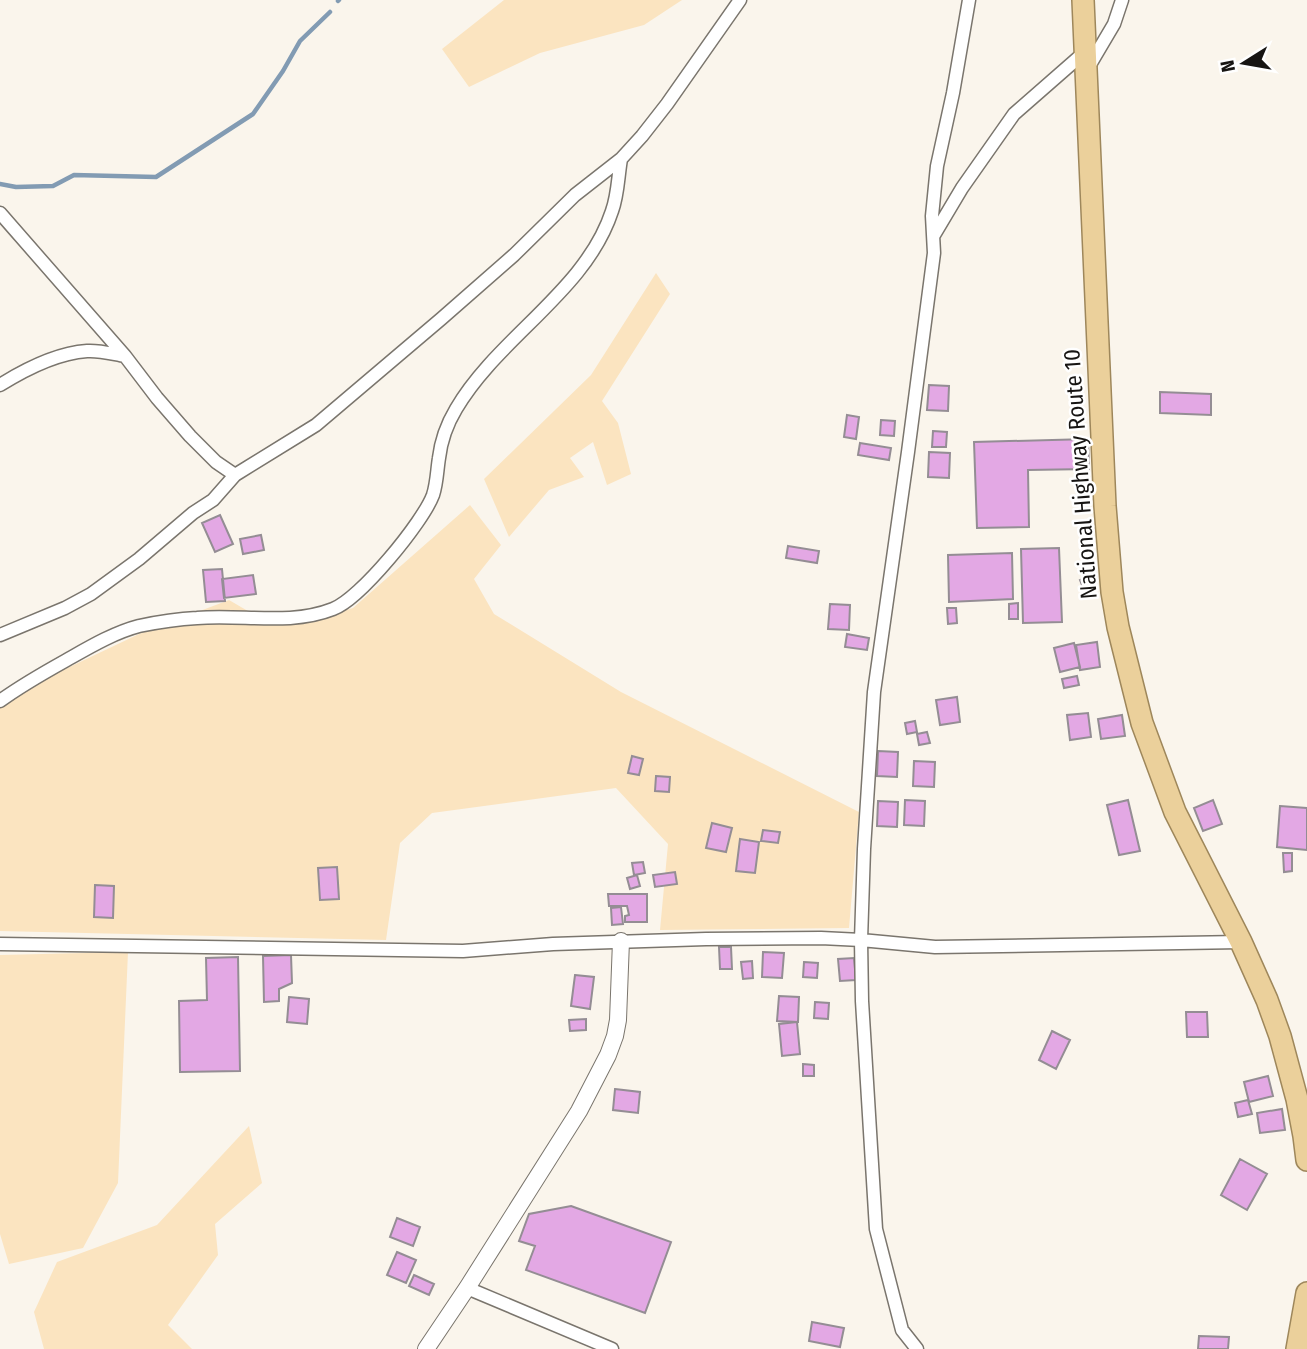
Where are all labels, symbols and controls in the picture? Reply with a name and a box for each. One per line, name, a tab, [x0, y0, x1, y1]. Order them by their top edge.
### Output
north arrow	[1209, 28, 1279, 98]
text: N	[1215, 58, 1240, 74]
street label: National Highway Route 10	[1057, 348, 1103, 600]

